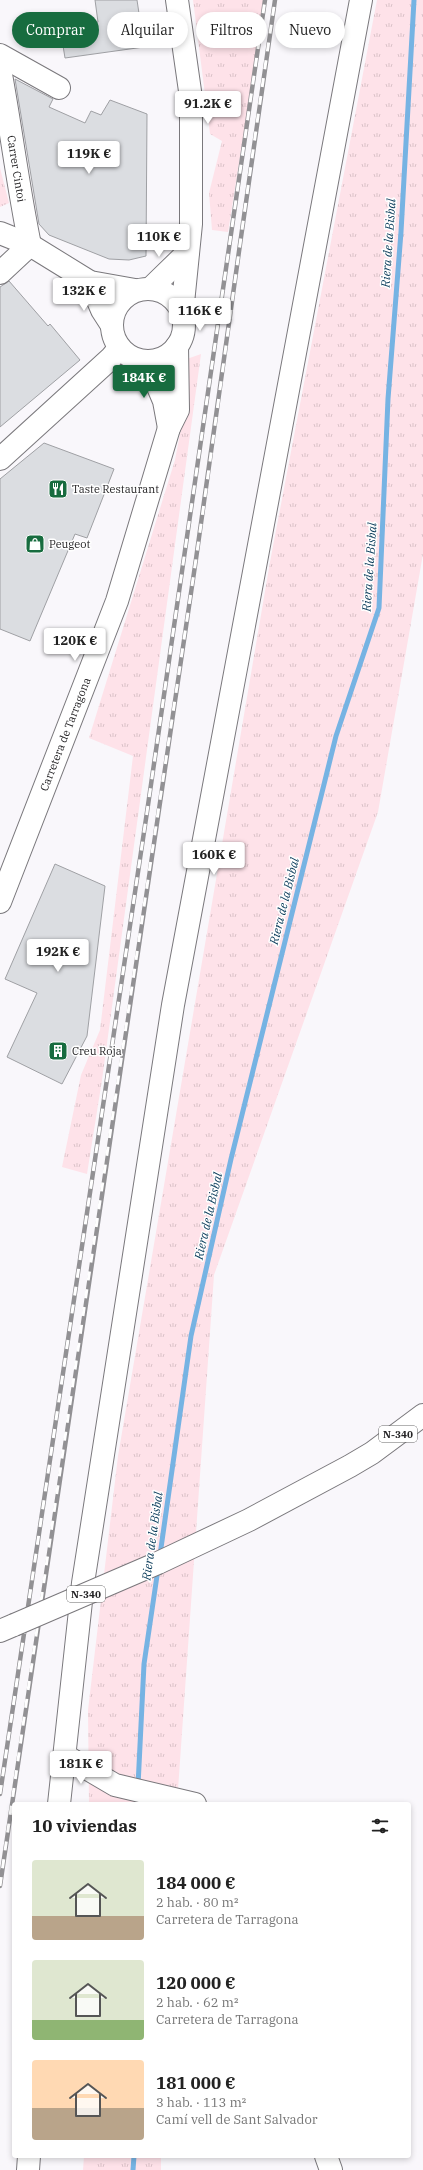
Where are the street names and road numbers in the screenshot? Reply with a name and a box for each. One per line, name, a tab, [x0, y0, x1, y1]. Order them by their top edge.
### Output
street label: Carrer Cintoi	[4, 134, 29, 204]
street label: Carretera de Tarragona	[37, 675, 94, 793]
road number: N-340	[379, 1426, 417, 1442]
road number: N-340	[67, 1586, 105, 1602]

